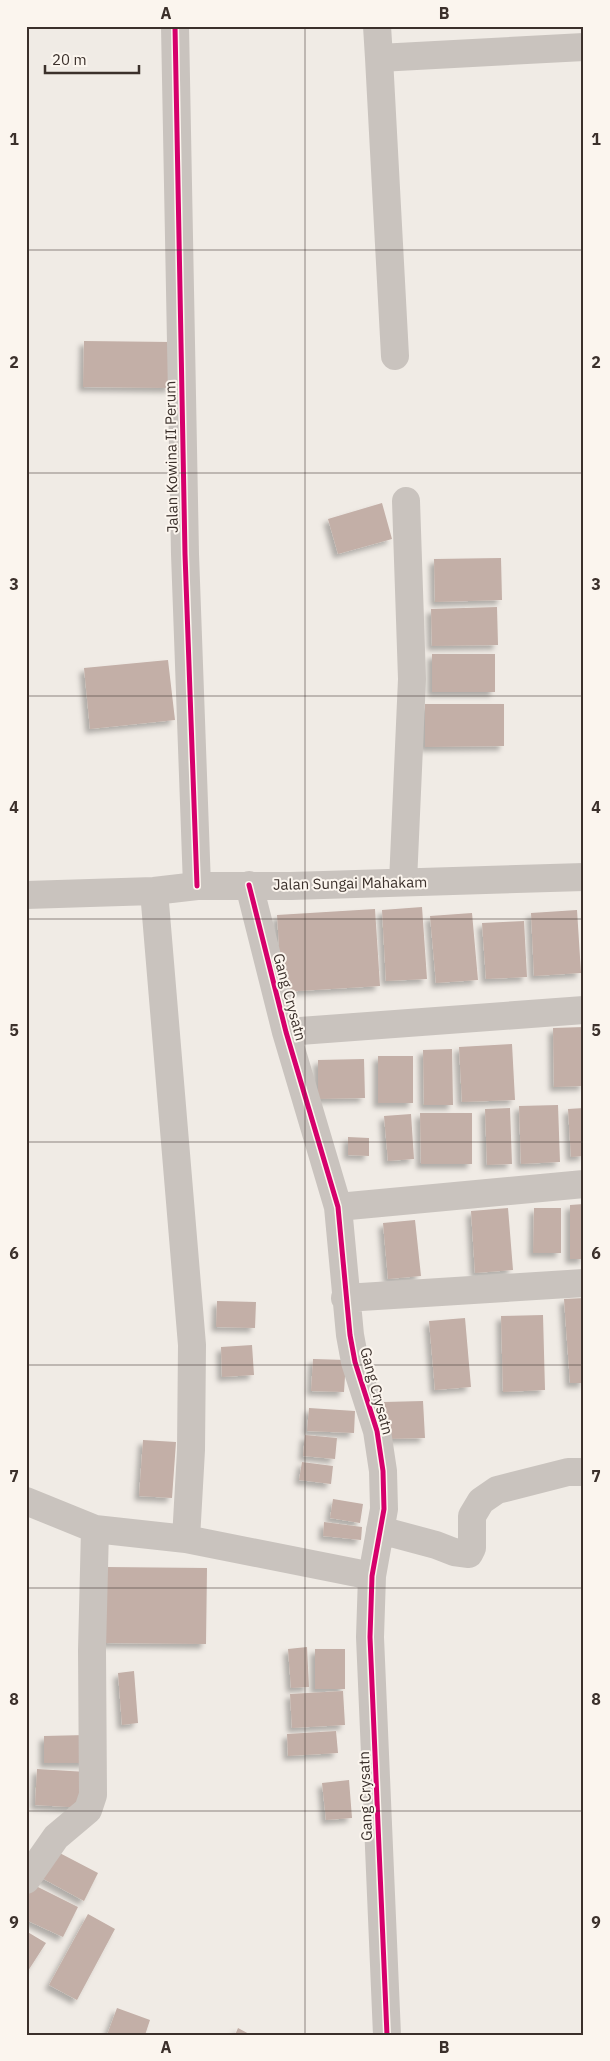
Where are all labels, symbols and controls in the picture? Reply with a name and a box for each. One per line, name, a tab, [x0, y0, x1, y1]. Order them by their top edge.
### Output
text: A	[161, 3, 172, 23]
text: B	[439, 3, 450, 23]
scale bar	[45, 42, 139, 74]
text: 20 m	[52, 50, 87, 69]
text: 1	[9, 129, 19, 149]
text: 1	[591, 129, 601, 149]
text: 2	[9, 352, 19, 372]
text: 2	[591, 352, 601, 372]
street label: Jalan Kowina II Perum	[160, 381, 182, 533]
text: 3	[9, 574, 19, 594]
text: 3	[591, 574, 601, 594]
text: 4	[9, 797, 19, 817]
text: 4	[591, 797, 601, 817]
street label: Jalan Sungai Mahakam	[273, 872, 427, 894]
street label: Gang Crysatn	[269, 951, 311, 1043]
text: 5	[9, 1020, 19, 1040]
text: 5	[591, 1020, 601, 1040]
text: 6	[9, 1243, 19, 1263]
text: 6	[591, 1243, 601, 1263]
street label: Gang Crysatn	[356, 1345, 398, 1437]
text: 7	[9, 1466, 19, 1486]
text: 7	[591, 1466, 601, 1486]
text: 8	[9, 1689, 19, 1709]
text: 8	[591, 1689, 601, 1709]
street label: Gang Crysatn	[354, 1751, 376, 1841]
text: 9	[9, 1912, 19, 1932]
text: 9	[591, 1912, 601, 1932]
text: A	[161, 2037, 172, 2057]
text: B	[439, 2037, 450, 2057]

